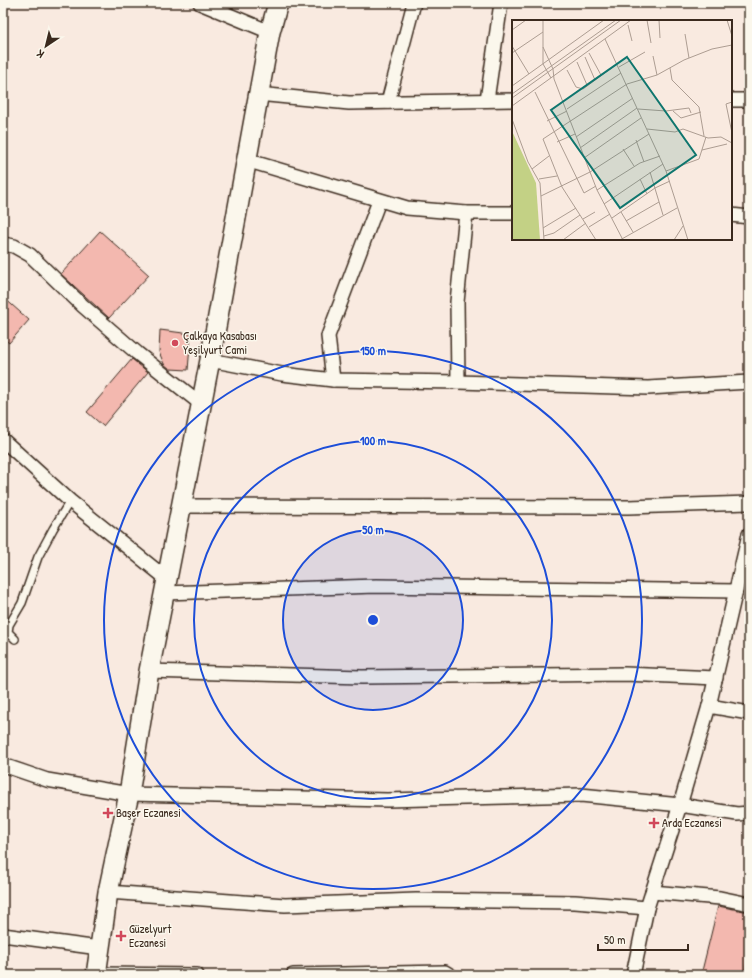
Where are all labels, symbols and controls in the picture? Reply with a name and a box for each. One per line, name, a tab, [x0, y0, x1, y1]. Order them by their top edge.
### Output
inset map	[512, 20, 732, 240]
north arrow	[26, 26, 66, 66]
text: K	[34, 47, 47, 62]
place label: Çalkaya Kasabası Yeşilyurt Cami	[183, 327, 257, 358]
marker: Çalkaya Kasabası Yeşilyurt Cami	[170, 338, 180, 348]
text: 150 m	[360, 342, 386, 359]
text: 100 m	[360, 432, 386, 449]
text: 50 m	[362, 521, 384, 538]
centre of rings	[366, 613, 380, 627]
place label: Başer Eczanesi	[116, 804, 181, 821]
marker: Başer Eczanesi	[103, 808, 113, 818]
place label: Arda Eczanesi	[662, 814, 722, 831]
marker: Arda Eczanesi	[649, 818, 659, 828]
place label: Güzelyurt Eczanesi	[129, 920, 172, 951]
scale bar	[598, 926, 688, 952]
marker: Güzelyurt Eczanesi	[116, 931, 126, 941]
text: 50 m	[604, 931, 625, 948]

